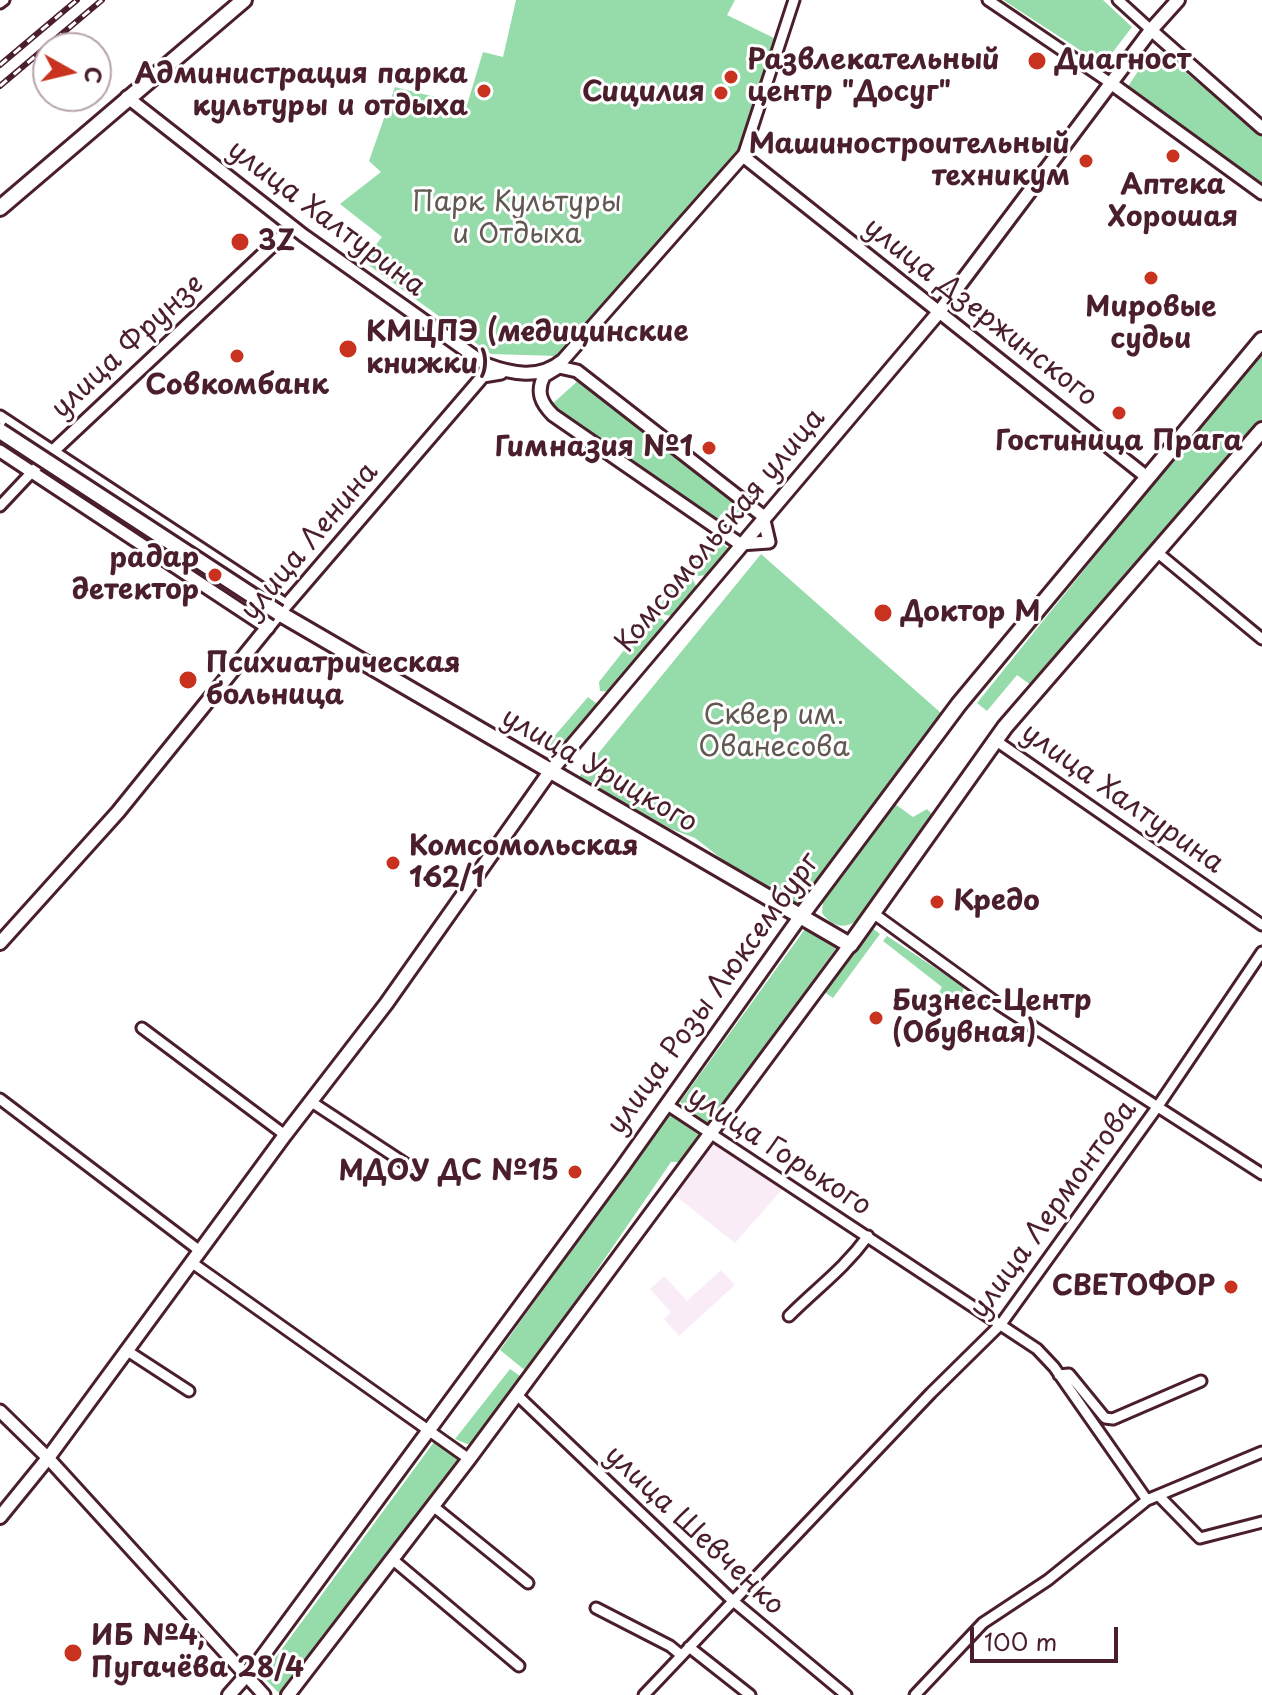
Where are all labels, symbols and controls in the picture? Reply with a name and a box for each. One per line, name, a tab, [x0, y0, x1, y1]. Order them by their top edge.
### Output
north arrow	[32, 32, 112, 112]
place label: Развлекательный центр "Досуг"	[747, 44, 1000, 110]
place label: Диагност	[1055, 44, 1191, 78]
marker: Диагност	[1026, 50, 1048, 72]
place label: Администрация парка культуры и отдыха	[135, 58, 468, 124]
text: С	[77, 65, 112, 86]
marker: Развлекательный центр "Досуг"	[722, 68, 740, 86]
place label: Сицилия	[582, 76, 705, 110]
marker: Администрация парка культуры и отдыха	[475, 82, 493, 100]
marker: Сицилия	[712, 84, 730, 102]
place label: Машиностроительный техникум	[749, 128, 1070, 194]
street label: улица Халтурина	[220, 134, 432, 304]
marker: Аптека Хорошая	[1164, 147, 1182, 165]
marker: Машиностроительный техникум	[1077, 152, 1095, 170]
place label: Аптека Хорошая	[1108, 169, 1238, 235]
park label: Парк Культуры и Отдыха	[412, 186, 622, 252]
street label: улица Дзержинского	[856, 211, 1104, 415]
place label: 3Z	[258, 225, 295, 259]
marker: 3Z	[229, 231, 251, 253]
street label: улица Фрунзе	[45, 268, 211, 426]
marker: Мировые судьи	[1142, 269, 1160, 287]
place label: Мировые судьи	[1085, 291, 1217, 357]
place label: КМЦПЭ (медицинские книжки)	[366, 316, 689, 382]
marker: КМЦПЭ (медицинские книжки)	[337, 338, 359, 360]
marker: Совкомбанк	[228, 347, 246, 365]
place label: Совкомбанк	[145, 369, 329, 403]
street label: Комсомольская улица	[609, 402, 833, 660]
marker: Гостиница Прага	[1110, 404, 1128, 422]
place label: Гостиница Прага	[995, 425, 1243, 459]
place label: Гимназия №1	[495, 431, 693, 465]
marker: Гимназия №1	[700, 439, 718, 457]
street label: улица Ленина	[234, 456, 386, 628]
place label: радар детектор	[72, 542, 199, 608]
marker: радар детектор	[206, 566, 224, 584]
place label: Доктор М	[901, 596, 1041, 630]
marker: Доктор М	[872, 602, 894, 624]
place label: Психиатрическая больница	[206, 647, 461, 713]
marker: Психиатрическая больница	[177, 669, 199, 691]
park label: Сквер им. Ованесова	[698, 699, 850, 765]
street label: улица Урицкого	[495, 701, 703, 841]
street label: улица Халтурина	[1014, 717, 1230, 881]
place label: Комсомольская 162/1	[409, 830, 639, 896]
street label: улица Розы Люксембург	[601, 847, 827, 1141]
marker: Комсомольская 162/1	[384, 854, 402, 872]
place label: Кредо	[953, 885, 1040, 919]
marker: Кредо	[928, 893, 946, 911]
place label: Бизнес-Центр (Обувная)	[892, 985, 1092, 1051]
marker: Бизнес-Центр (Обувная)	[867, 1009, 885, 1027]
street label: улица Горького	[681, 1080, 877, 1224]
street label: улица Лермонтова	[964, 1094, 1144, 1326]
place label: МДОУ ДС №15	[339, 1155, 559, 1189]
marker: МДОУ ДС №15	[566, 1163, 584, 1181]
place label: СВЕТОФОР	[1052, 1270, 1215, 1304]
marker: СВЕТОФОР	[1222, 1278, 1240, 1296]
street label: улица Шевченко	[597, 1439, 791, 1623]
scale bar	[974, 1611, 1122, 1661]
place label: ИБ №4, Пугачёва 28/4	[91, 1620, 304, 1686]
text: 100 m	[984, 1623, 1057, 1659]
marker: ИБ №4, Пугачёва 28/4	[62, 1642, 84, 1664]

